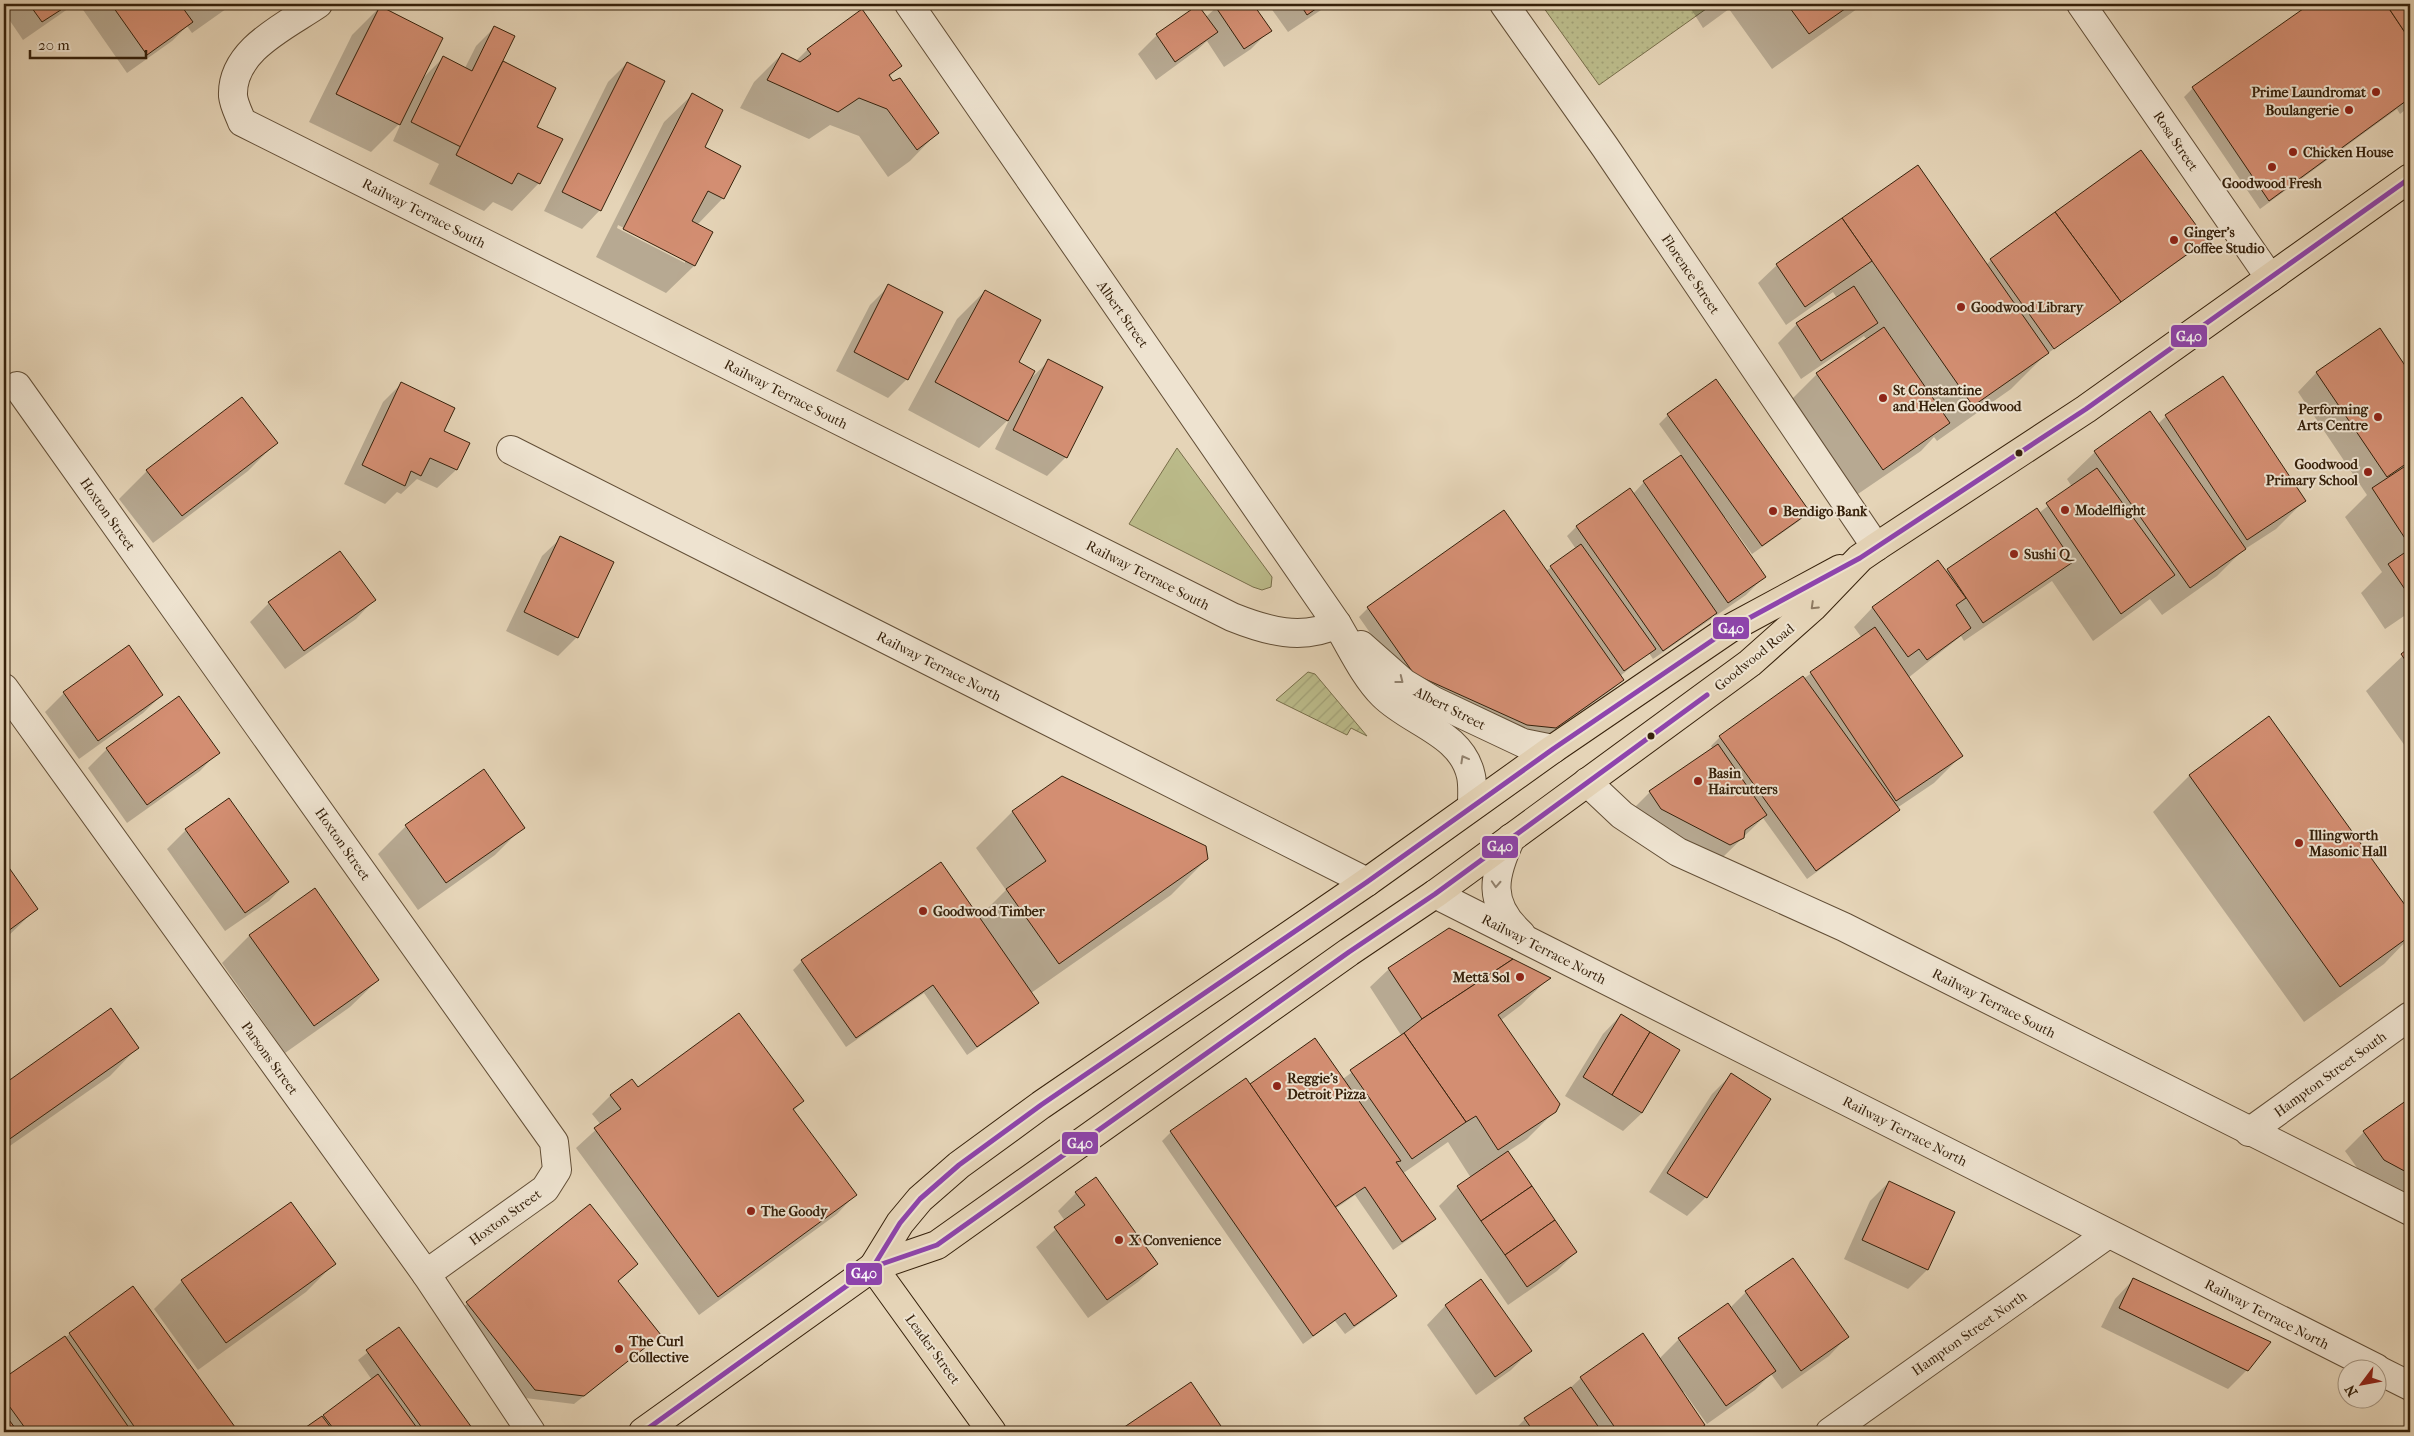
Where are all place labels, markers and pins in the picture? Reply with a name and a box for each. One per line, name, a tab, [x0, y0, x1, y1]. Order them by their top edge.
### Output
place label: Prime Laundromat	[2251, 84, 2367, 101]
marker: Prime Laundromat	[2370, 86, 2382, 98]
place label: Boulangerie	[2265, 102, 2339, 119]
marker: Boulangerie	[2343, 104, 2355, 116]
place label: Chicken House	[2303, 144, 2393, 161]
marker: Chicken House	[2287, 146, 2299, 158]
marker: Goodwood Fresh	[2266, 161, 2278, 173]
place label: Goodwood Fresh	[2222, 175, 2323, 192]
place label: Ginger's Coffee Studio	[2184, 224, 2264, 257]
marker: Ginger's Coffee Studio	[2168, 234, 2180, 246]
place label: Goodwood Library	[1971, 299, 2085, 316]
marker: Goodwood Library	[1955, 301, 1967, 313]
place label: St Constantine and Helen Goodwood	[1893, 382, 2023, 415]
marker: St Constantine and Helen Goodwood	[1877, 392, 1889, 404]
place label: Performing Arts Centre	[2297, 401, 2369, 434]
marker: Performing Arts Centre	[2372, 411, 2384, 423]
unlabelled marker	[2014, 448, 2024, 458]
place label: Goodwood Primary School	[2266, 456, 2359, 489]
marker: Goodwood Primary School	[2362, 466, 2374, 478]
place label: Modelflight	[2074, 502, 2146, 519]
place label: Bendigo Bank	[1783, 503, 1868, 520]
marker: Modelflight	[2059, 504, 2071, 516]
marker: Bendigo Bank	[1767, 505, 1779, 517]
place label: Sushi Q	[2024, 546, 2075, 563]
marker: Sushi Q	[2008, 548, 2020, 560]
unlabelled marker	[1646, 731, 1656, 741]
place label: Basin Haircutters	[1708, 765, 1779, 798]
marker: Basin Haircutters	[1692, 775, 1704, 787]
place label: Illingworth Masonic Hall	[2308, 827, 2387, 860]
marker: Illingworth Masonic Hall	[2293, 837, 2305, 849]
place label: Goodwood Timber	[933, 903, 1046, 920]
marker: Goodwood Timber	[917, 905, 929, 917]
place label: Mettā Sol	[1452, 969, 1510, 986]
marker: Mettā Sol	[1514, 971, 1526, 983]
place label: Reggie’s Detroit Pizza	[1287, 1070, 1366, 1103]
marker: Reggie’s Detroit Pizza	[1271, 1080, 1283, 1092]
place label: The Goody	[760, 1203, 829, 1220]
marker: The Goody	[745, 1205, 757, 1217]
place label: X Convenience	[1128, 1232, 1221, 1249]
marker: X Convenience	[1113, 1234, 1125, 1246]
place label: The Curl Collective	[628, 1333, 689, 1366]
marker: The Curl Collective	[613, 1343, 625, 1355]

